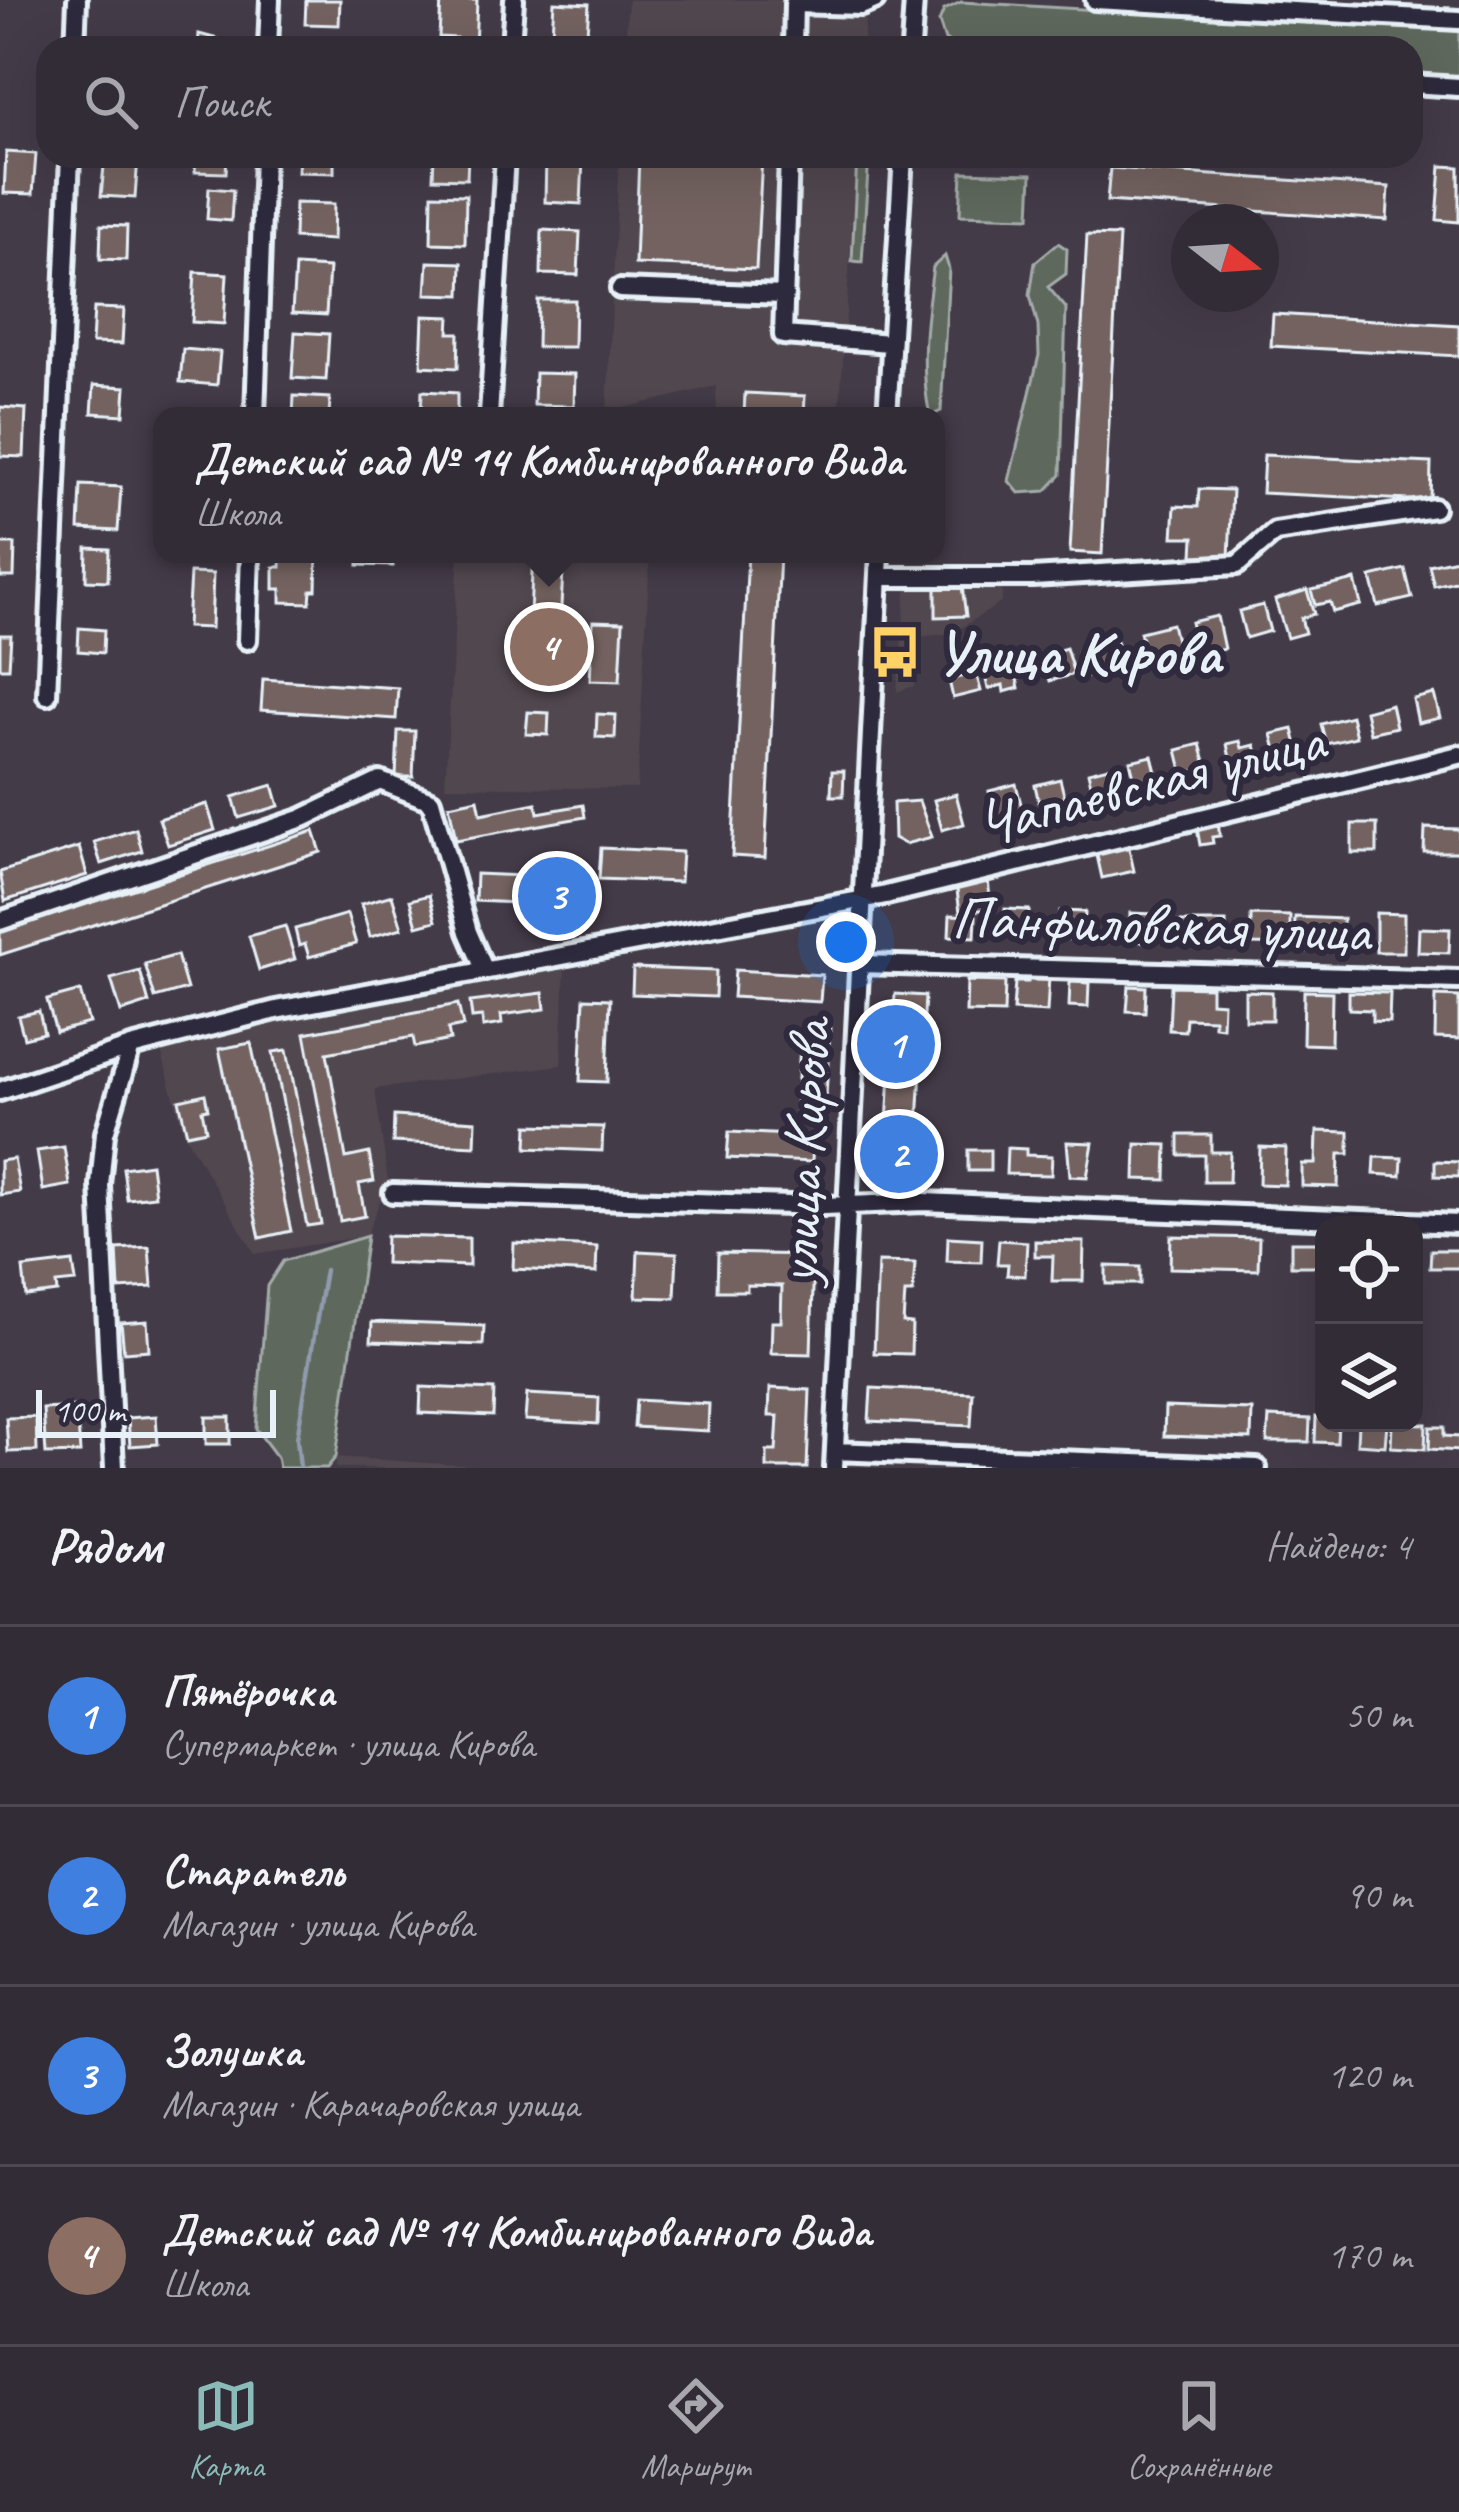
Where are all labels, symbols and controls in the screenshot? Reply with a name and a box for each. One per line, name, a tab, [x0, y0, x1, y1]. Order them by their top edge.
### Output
search box	[36, 36, 1423, 168]
icon: search	[78, 69, 144, 135]
text: Поиск	[174, 74, 269, 131]
north arrow	[1171, 204, 1279, 312]
popup	[153, 407, 945, 563]
text: Детский сад № 14 Комбинированного Вида	[195, 432, 903, 489]
text: Школа	[195, 489, 281, 538]
pin: 4	[510, 602, 588, 692]
place label: Улица Кирова	[935, 615, 1224, 691]
bus stop icon: Улица Кирова	[866, 623, 924, 681]
street label: Чапаевская улица	[969, 701, 1335, 862]
pin: 3	[518, 851, 596, 941]
street label: Панфиловская улица	[951, 879, 1375, 969]
your location	[816, 912, 876, 972]
pin: 1	[857, 999, 935, 1089]
street label: улица Кирова	[758, 1012, 848, 1289]
pin: 2	[860, 1109, 938, 1199]
map controls	[1315, 1216, 1423, 1432]
button: locate	[1315, 1216, 1423, 1324]
button: layers	[1315, 1324, 1423, 1432]
scale bar	[36, 1384, 276, 1437]
text: 100 m	[54, 1390, 125, 1432]
text: Рядом	[48, 1514, 162, 1578]
text: Найдено: 4	[1266, 1522, 1411, 1571]
text: Пятёрочка	[162, 1663, 334, 1720]
text: 1	[78, 1691, 96, 1740]
text: 50 m	[1345, 1691, 1411, 1740]
text: Супермаркет · улица Кирова	[162, 1720, 534, 1769]
text: Старатель	[162, 1843, 344, 1900]
text: 2	[78, 1871, 96, 1920]
text: 90 m	[1345, 1871, 1411, 1920]
text: Магазин · улица Кирова	[162, 1900, 474, 1949]
text: Золушка	[162, 2023, 302, 2080]
text: 3	[78, 2051, 96, 2100]
text: 120 m	[1327, 2051, 1411, 2100]
text: Магазин · Карачаровская улица	[162, 2080, 579, 2129]
text: Детский сад № 14 Комбинированного Вида	[162, 2203, 871, 2260]
text: 4	[78, 2231, 96, 2280]
text: 170 m	[1327, 2231, 1411, 2280]
text: Школа	[162, 2260, 248, 2309]
tab: Карта	[189, 2373, 264, 2487]
tab: Маршрут	[641, 2373, 750, 2487]
tab: Сохранённые	[1127, 2373, 1270, 2487]

